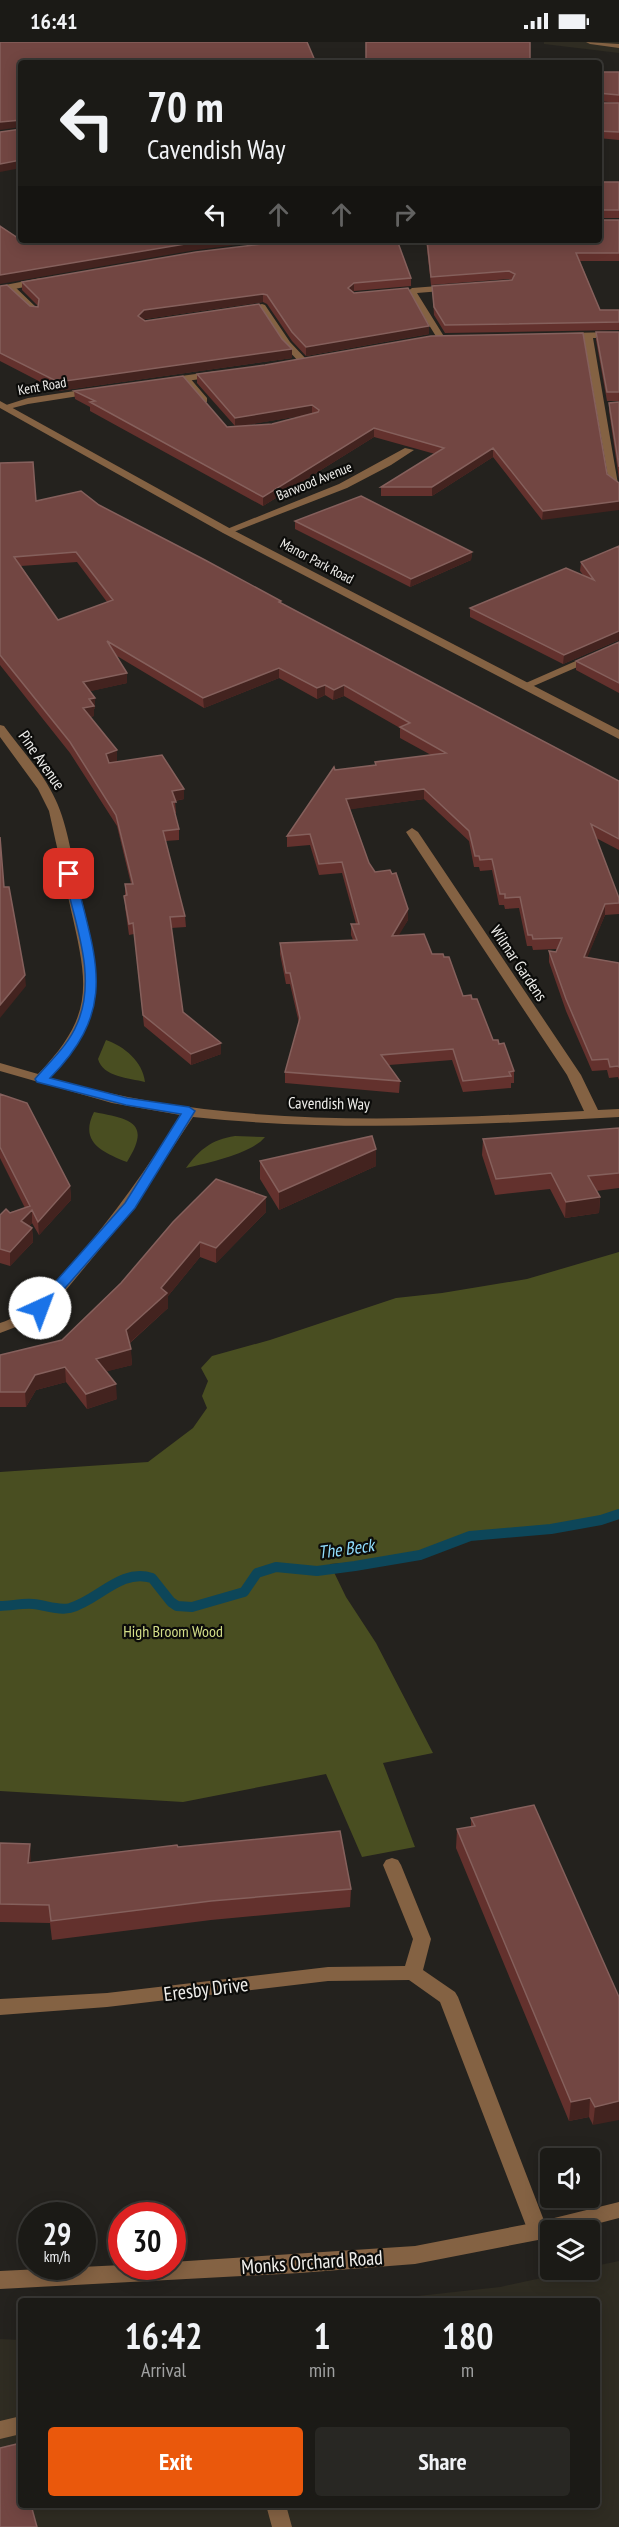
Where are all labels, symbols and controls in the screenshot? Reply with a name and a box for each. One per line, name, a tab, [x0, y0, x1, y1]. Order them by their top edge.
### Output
text: 16:41	[30, 7, 78, 35]
text: 70 m	[147, 79, 224, 134]
icon: left	[48, 84, 126, 162]
text: Cavendish Way	[147, 132, 285, 166]
icon: left	[199, 198, 232, 231]
icon: ahead	[262, 198, 295, 231]
icon: ahead	[325, 198, 358, 231]
icon: right	[388, 198, 421, 231]
street label: Kent Road	[16, 373, 68, 399]
street label: Barwood Avenue	[273, 458, 355, 504]
street label: Manor Park Road	[277, 534, 357, 588]
street label: Pine Avenue	[14, 727, 70, 793]
pin	[43, 848, 94, 899]
icon: arrive	[52, 857, 85, 890]
street label: Wilmar Gardens	[486, 921, 552, 1005]
street label: Cavendish Way	[288, 1092, 370, 1114]
position arrow	[8, 1276, 72, 1340]
water label: The Beck	[316, 1533, 377, 1564]
park label: High Broom Wood	[123, 1621, 223, 1641]
street label: Eresby Drive	[162, 1971, 250, 2007]
map controls	[540, 2148, 600, 2280]
button: sound	[540, 2148, 600, 2208]
speed limit sign: 30	[108, 2202, 186, 2280]
text: 29	[43, 2214, 71, 2253]
button: layers	[540, 2220, 600, 2280]
street label: Monks Orchard Road	[240, 2244, 384, 2280]
text: km/h	[44, 2247, 70, 2266]
text: 16:42	[125, 2312, 202, 2359]
text: 1	[313, 2312, 331, 2359]
text: 180	[442, 2312, 493, 2359]
text: Arrival	[141, 2357, 186, 2383]
text: min	[309, 2357, 335, 2383]
text: m	[461, 2357, 474, 2383]
button: Exit	[48, 2427, 303, 2496]
button: Share	[315, 2427, 570, 2496]

